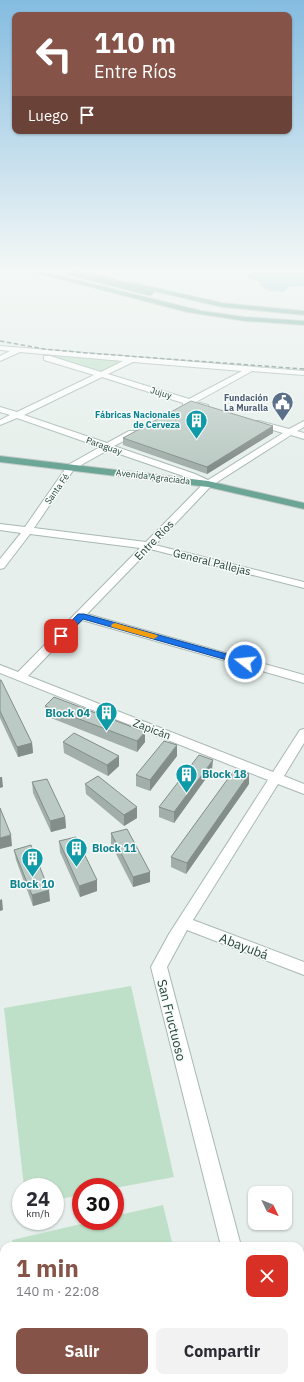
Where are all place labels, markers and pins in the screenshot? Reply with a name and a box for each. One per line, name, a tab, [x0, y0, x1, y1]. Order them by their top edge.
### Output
public building icon: Fundación La Muralla	[270, 390, 296, 423]
place label: Fundación La Muralla	[224, 392, 268, 413]
building icon: Fábricas Nacionales de Cerveza	[183, 407, 209, 440]
place label: Fábricas Nacionales de Cerveza	[95, 409, 180, 430]
pin	[44, 619, 78, 653]
building icon: Block 04	[93, 700, 119, 733]
place label: Block 04	[45, 706, 90, 720]
building icon: Block 18	[173, 761, 199, 794]
place label: Block 18	[202, 767, 247, 781]
building icon: Block 11	[63, 835, 89, 868]
place label: Block 11	[92, 841, 137, 855]
building icon: Block 10	[19, 845, 45, 878]
place label: Block 10	[10, 877, 55, 891]

